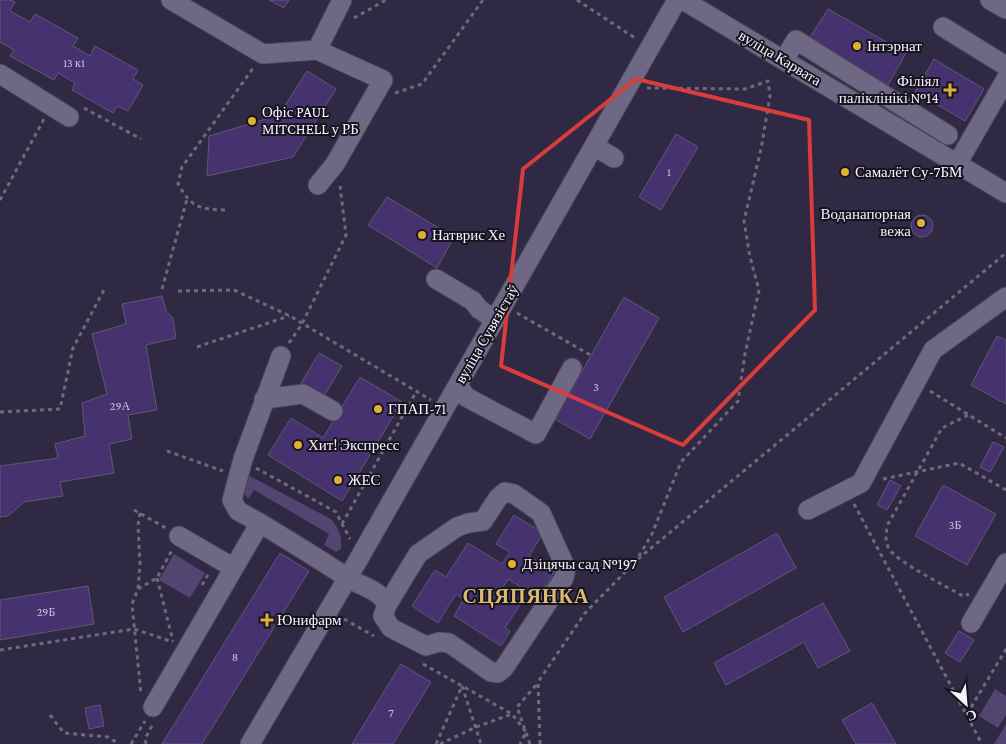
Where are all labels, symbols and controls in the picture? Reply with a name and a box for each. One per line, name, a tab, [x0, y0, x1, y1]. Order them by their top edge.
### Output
street label: вуліца Карвата	[736, 27, 824, 89]
place label: Інтэрнат	[867, 38, 922, 54]
marker: Інтэрнат	[851, 40, 863, 52]
house number: 13 к1	[63, 56, 85, 70]
place label: Філіял паліклінікі №14	[839, 73, 940, 106]
marker: Філіял паліклінікі №14	[943, 83, 957, 97]
place label: Офіс PAUL MITCHELL у РБ	[262, 104, 359, 137]
marker: Офіс PAUL MITCHELL у РБ	[246, 115, 258, 127]
place label: Самалёт Су-7БМ	[855, 164, 962, 180]
house number: 1	[667, 165, 671, 179]
marker: Самалёт Су-7БМ	[839, 166, 851, 178]
place label: Воданапорная вежа	[821, 206, 911, 239]
marker: Воданапорная вежа	[915, 217, 927, 229]
place label: Натврис Хе	[432, 227, 506, 243]
marker: Натврис Хе	[416, 229, 428, 241]
street label: вуліца Сувязістаў	[452, 281, 522, 386]
house number: 3	[593, 380, 599, 394]
house number: 29А	[110, 399, 131, 413]
place label: ГПАП-71	[388, 401, 446, 417]
marker: ГПАП-71	[372, 403, 384, 415]
place label: Хит! Экспресс	[308, 437, 400, 453]
marker: Хит! Экспресс	[292, 439, 304, 451]
place label: ЖЕС	[348, 472, 381, 488]
marker: ЖЕС	[332, 474, 344, 486]
house number: 3Б	[949, 518, 961, 532]
place label: Дзіцячы сад №197	[522, 556, 637, 572]
marker: Дзіцячы сад №197	[506, 558, 518, 570]
district label: СЦЯПЯНКА	[463, 585, 589, 608]
house number: 29Б	[37, 605, 55, 619]
place label: Юнифарм	[277, 612, 342, 628]
marker: Юнифарм	[261, 614, 273, 626]
house number: 8	[232, 650, 238, 664]
north arrow	[941, 679, 991, 729]
house number: 7	[388, 706, 394, 720]
text: С	[964, 706, 980, 725]

